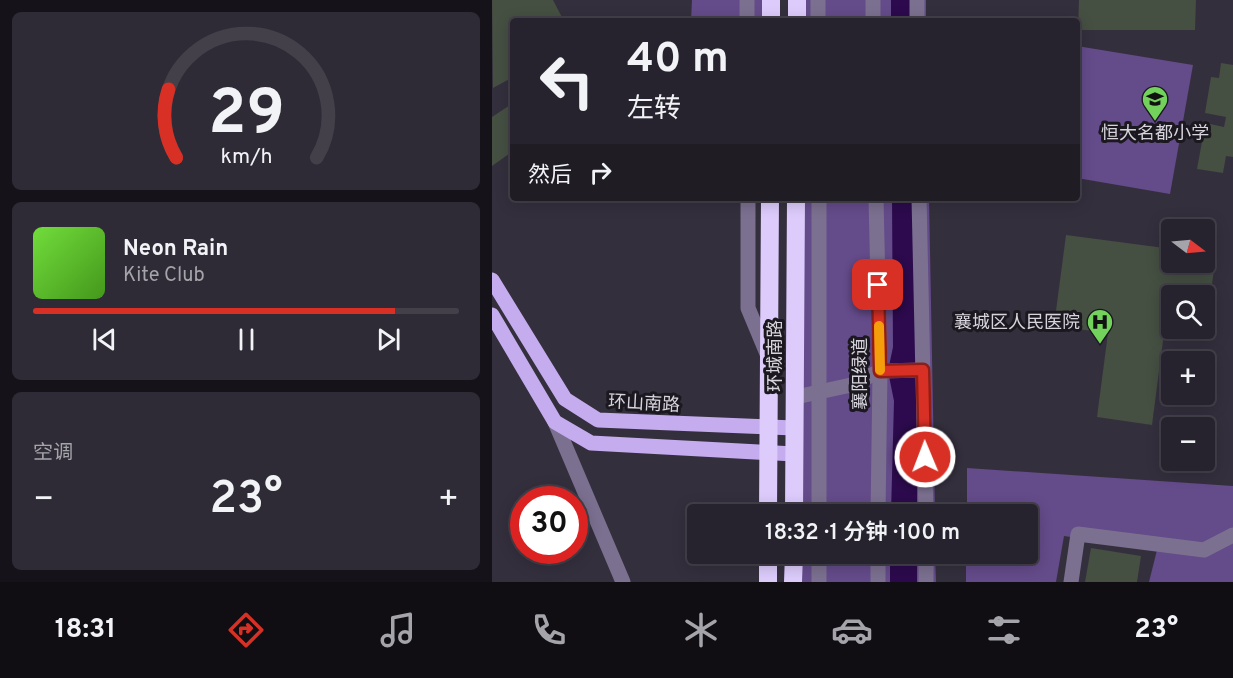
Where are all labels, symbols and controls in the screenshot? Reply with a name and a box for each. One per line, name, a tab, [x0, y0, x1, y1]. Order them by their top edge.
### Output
text: 40 m	[627, 34, 729, 87]
icon: left	[528, 42, 606, 120]
text: 29	[208, 77, 284, 156]
school or university icon: 恒大名都小学	[1140, 84, 1170, 122]
text: 左转	[627, 93, 681, 127]
place label: 恒大名都小学	[1101, 123, 1209, 146]
text: km/h	[220, 144, 272, 171]
icon: right	[584, 156, 617, 189]
text: 然后	[528, 163, 572, 190]
north arrow	[1161, 219, 1215, 273]
map controls	[1161, 219, 1215, 471]
text: Neon Rain	[123, 236, 228, 263]
pin	[852, 259, 903, 310]
text: Kite Club	[123, 263, 205, 289]
icon: arrive	[861, 268, 894, 301]
button: search	[1161, 285, 1215, 339]
hospital icon: 襄城区人民医院	[1085, 307, 1115, 345]
place label: 襄城区人民医院	[954, 312, 1080, 335]
street label: 环城南路	[765, 320, 788, 392]
icon: previous	[88, 323, 121, 356]
icon: pause	[230, 323, 263, 356]
icon: next	[372, 323, 405, 356]
street label: 襄阳绿道	[850, 338, 873, 410]
button: +	[1161, 351, 1215, 405]
street label: 环山南路	[607, 391, 680, 418]
button: −	[1161, 417, 1215, 471]
position arrow	[893, 425, 957, 489]
text: 空调	[33, 441, 73, 467]
text: 23°	[209, 472, 283, 529]
text: −	[33, 480, 54, 522]
text: +	[438, 480, 459, 522]
speed limit sign: 30	[510, 486, 588, 564]
text: 18:32 · 1 分钟 · 100 m	[765, 520, 960, 547]
icon: directions	[225, 609, 267, 651]
icon: music	[377, 609, 419, 651]
icon: phone	[528, 609, 570, 651]
icon: climate	[680, 609, 722, 651]
icon: car	[831, 609, 873, 651]
icon: filters	[983, 609, 1025, 651]
text: 18:31	[55, 613, 116, 647]
text: 23°	[1134, 613, 1178, 647]

